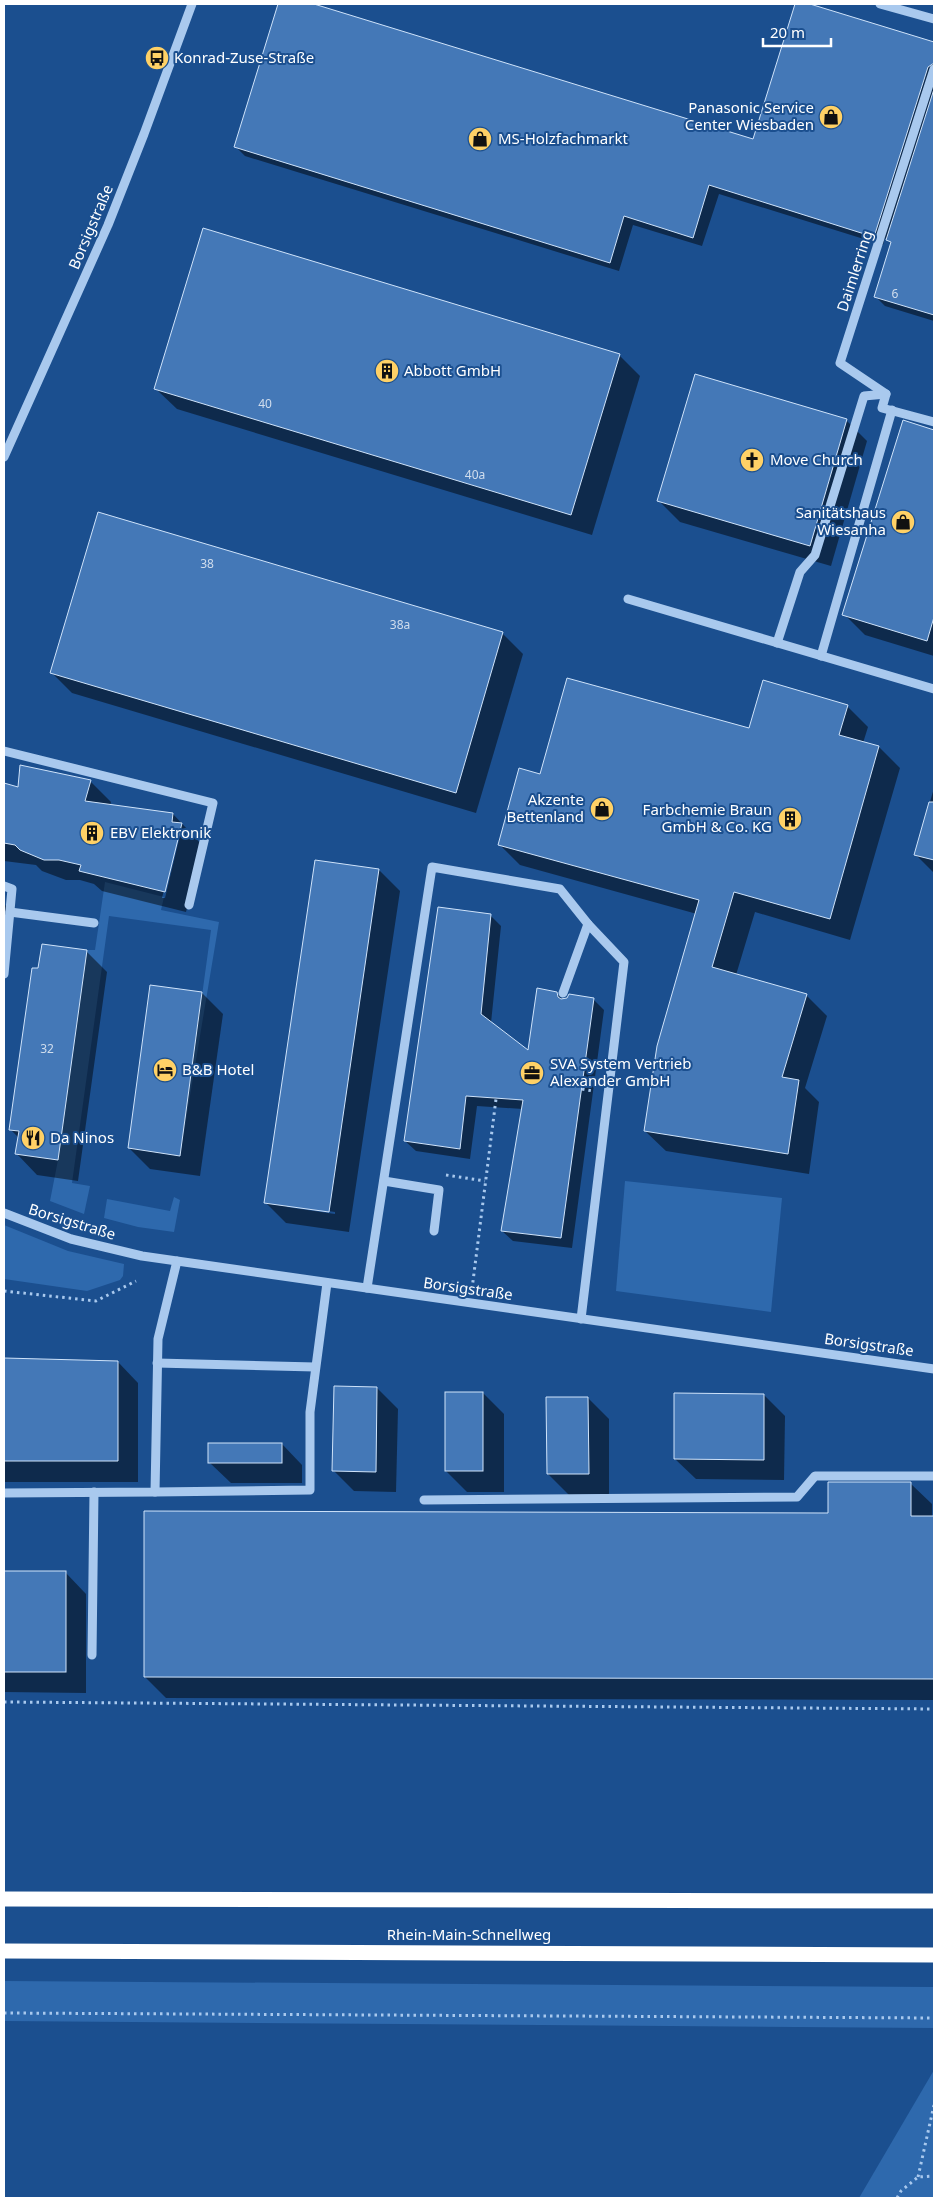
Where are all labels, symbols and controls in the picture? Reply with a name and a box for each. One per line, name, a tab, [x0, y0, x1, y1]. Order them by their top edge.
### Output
scale bar	[763, 15, 830, 47]
text: 20 m	[770, 22, 805, 42]
bus stop icon: Konrad-Zuse-Straße	[144, 45, 170, 71]
place label: Konrad-Zuse-Straße	[174, 47, 314, 67]
place label: Panasonic Service Center Wiesbaden	[685, 97, 814, 134]
shop icon: Panasonic Service Center Wiesbaden	[818, 104, 844, 130]
shop icon: MS-Holzfachmarkt	[467, 126, 493, 152]
place label: MS-Holzfachmarkt	[498, 128, 628, 148]
street label: Borsigstraße	[63, 181, 117, 272]
street label: Daimlerring	[832, 227, 877, 314]
house number: 6	[892, 285, 899, 302]
building icon: Abbott GmbH	[374, 358, 400, 384]
place label: Abbott GmbH	[404, 360, 501, 380]
house number: 40	[258, 395, 272, 412]
church icon: Move Church	[739, 447, 765, 473]
place label: Move Church	[770, 449, 863, 469]
house number: 40a	[465, 466, 485, 483]
place label: Sanitätshaus Wiesanha	[796, 502, 886, 539]
shop icon: Sanitätshaus Wiesanha	[890, 509, 916, 535]
house number: 38	[200, 555, 214, 572]
house number: 38a	[390, 616, 410, 633]
place label: Akzente Bettenland	[506, 789, 584, 826]
shop icon: Akzente Bettenland	[589, 796, 615, 822]
place label: Farbchemie Braun GmbH & Co. KG	[643, 799, 772, 836]
building icon: Farbchemie Braun GmbH & Co. KG	[777, 806, 803, 832]
building icon: EBV Elektronik	[79, 820, 105, 846]
place label: EBV Elektronik	[110, 822, 211, 842]
house number: 32	[40, 1040, 54, 1057]
place label: SVA System Vertrieb Alexander GmbH	[550, 1053, 692, 1090]
hotel icon: B&B Hotel	[152, 1057, 178, 1083]
place label: B&B Hotel	[182, 1059, 254, 1079]
office icon: SVA System Vertrieb Alexander GmbH	[519, 1060, 545, 1086]
restaurant icon: Da Ninos	[20, 1125, 46, 1151]
place label: Da Ninos	[50, 1127, 114, 1147]
street label: Borsigstraße	[26, 1198, 118, 1244]
street label: Borsigstraße	[422, 1272, 514, 1304]
street label: Borsigstraße	[823, 1328, 915, 1360]
street label: Rhein-Main-Schnellweg	[387, 1924, 551, 1944]

